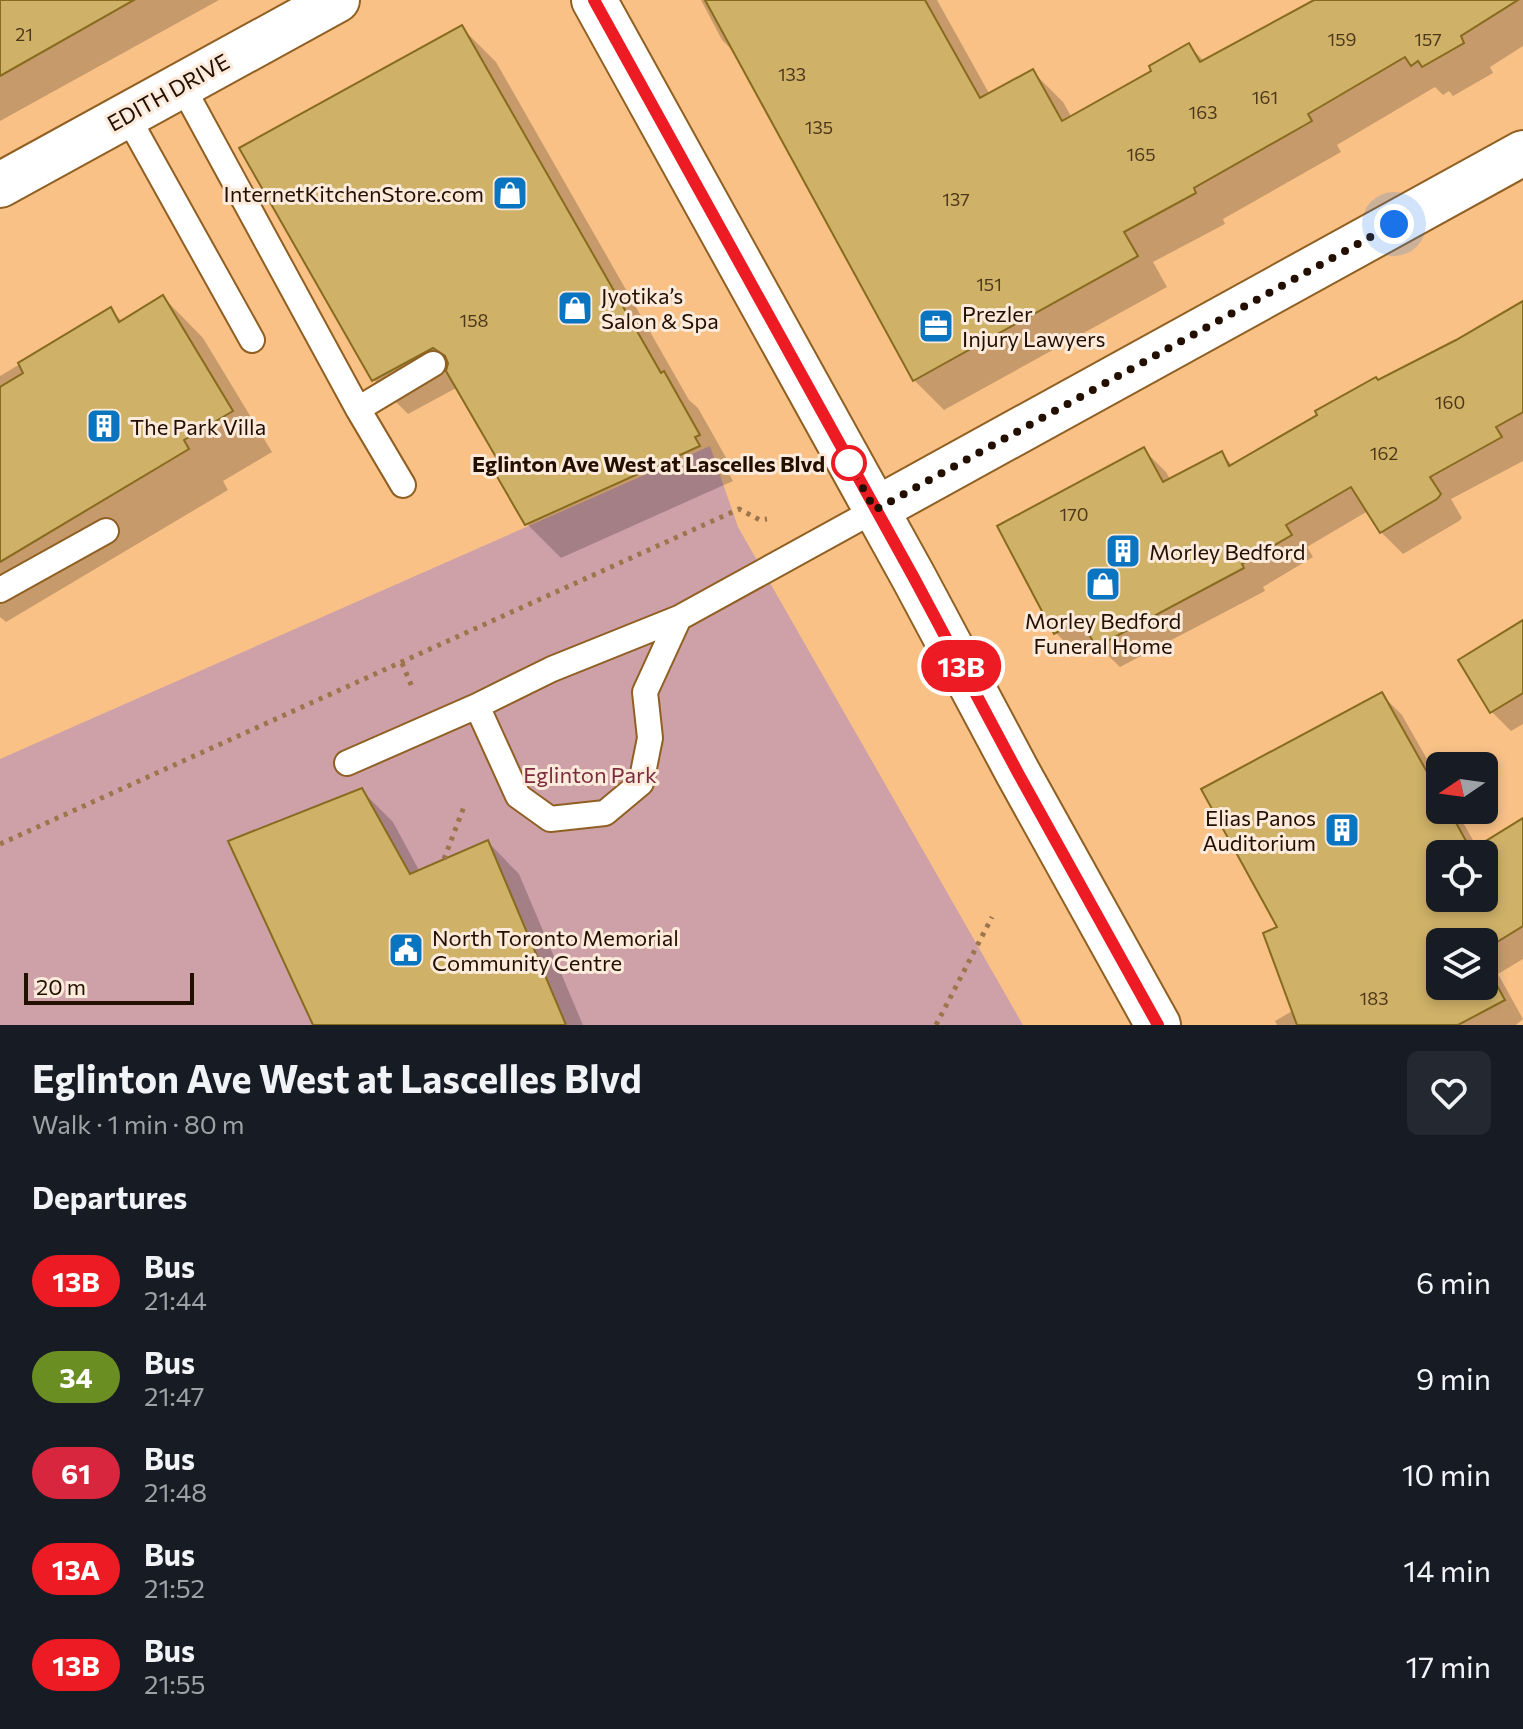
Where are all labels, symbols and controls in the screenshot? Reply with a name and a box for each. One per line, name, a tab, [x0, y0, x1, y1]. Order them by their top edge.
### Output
house number: 21	[15, 23, 33, 45]
house number: 159	[1328, 28, 1356, 50]
house number: 157	[1414, 28, 1442, 50]
street label: EDITH DRIVE	[102, 47, 234, 137]
house number: 133	[778, 63, 806, 85]
house number: 161	[1252, 86, 1278, 108]
house number: 163	[1189, 101, 1217, 123]
house number: 135	[805, 116, 833, 138]
house number: 165	[1127, 143, 1155, 165]
shop icon: InternetKitchenStore.com	[491, 174, 529, 212]
place label: InternetKitchenStore.com	[224, 180, 484, 207]
house number: 137	[942, 188, 970, 210]
your location	[1374, 204, 1414, 244]
house number: 151	[976, 273, 1002, 295]
place label: Jyotika’s Salon & Spa	[601, 282, 719, 334]
shop icon: Jyotika’s Salon & Spa	[556, 289, 594, 327]
place label: Prezler Injury Lawyers	[962, 300, 1106, 352]
office icon: Prezler Injury Lawyers	[917, 307, 955, 345]
house number: 158	[460, 309, 489, 331]
house number: 160	[1435, 391, 1465, 413]
building icon: The Park Villa	[85, 407, 123, 445]
place label: The Park Villa	[130, 413, 266, 440]
house number: 162	[1370, 442, 1398, 464]
marker: Eglinton Ave West at Lascelles Blvd	[832, 446, 866, 480]
place label: Eglinton Ave West at Lascelles Blvd	[472, 450, 825, 477]
house number: 170	[1060, 503, 1088, 525]
building icon: Morley Bedford	[1104, 532, 1142, 570]
place label: Morley Bedford	[1149, 538, 1305, 565]
shop icon: Morley Bedford Funeral Home	[1084, 565, 1122, 603]
place label: Morley Bedford Funeral Home	[1025, 607, 1181, 659]
line badge: 13B	[915, 640, 1007, 692]
text: 13B	[937, 649, 985, 683]
north arrow	[1426, 752, 1498, 824]
map controls	[1426, 752, 1498, 1000]
park label: Eglinton Park	[523, 761, 657, 788]
place label: Elias Panos Auditorium	[1202, 804, 1316, 856]
building icon: Elias Panos Auditorium	[1323, 811, 1361, 849]
button: locate	[1426, 840, 1498, 912]
place label: North Toronto Memorial Community Centre	[432, 924, 679, 976]
button: layers	[1426, 928, 1498, 1000]
public building icon: North Toronto Memorial Community Centre	[387, 931, 425, 969]
scale bar	[24, 969, 194, 1005]
text: 20 m	[36, 973, 86, 1000]
house number: 183	[1360, 987, 1388, 1009]
button: heart	[1407, 1051, 1491, 1135]
text: Eglinton Ave West at Lascelles Blvd	[32, 1054, 642, 1101]
text: Walk · 1 min · 80 m	[32, 1108, 244, 1139]
text: Departures	[32, 1178, 187, 1215]
text: Bus	[144, 1247, 195, 1284]
text: 6 min	[1416, 1263, 1491, 1300]
text: 13B	[52, 1264, 100, 1298]
text: 21:44	[144, 1284, 207, 1315]
text: Bus	[144, 1343, 195, 1380]
text: 9 min	[1416, 1359, 1491, 1396]
text: 34	[59, 1360, 93, 1394]
text: 21:47	[144, 1380, 204, 1411]
text: Bus	[144, 1439, 195, 1476]
text: 10 min	[1402, 1455, 1491, 1492]
text: 61	[61, 1456, 91, 1490]
text: 21:48	[144, 1476, 207, 1507]
text: Bus	[144, 1535, 195, 1572]
text: 14 min	[1403, 1551, 1491, 1588]
text: 13A	[52, 1552, 100, 1586]
text: 21:52	[144, 1572, 205, 1603]
text: Bus	[144, 1631, 195, 1668]
text: 17 min	[1406, 1647, 1491, 1684]
text: 13B	[52, 1648, 100, 1682]
text: 21:55	[144, 1668, 206, 1699]

